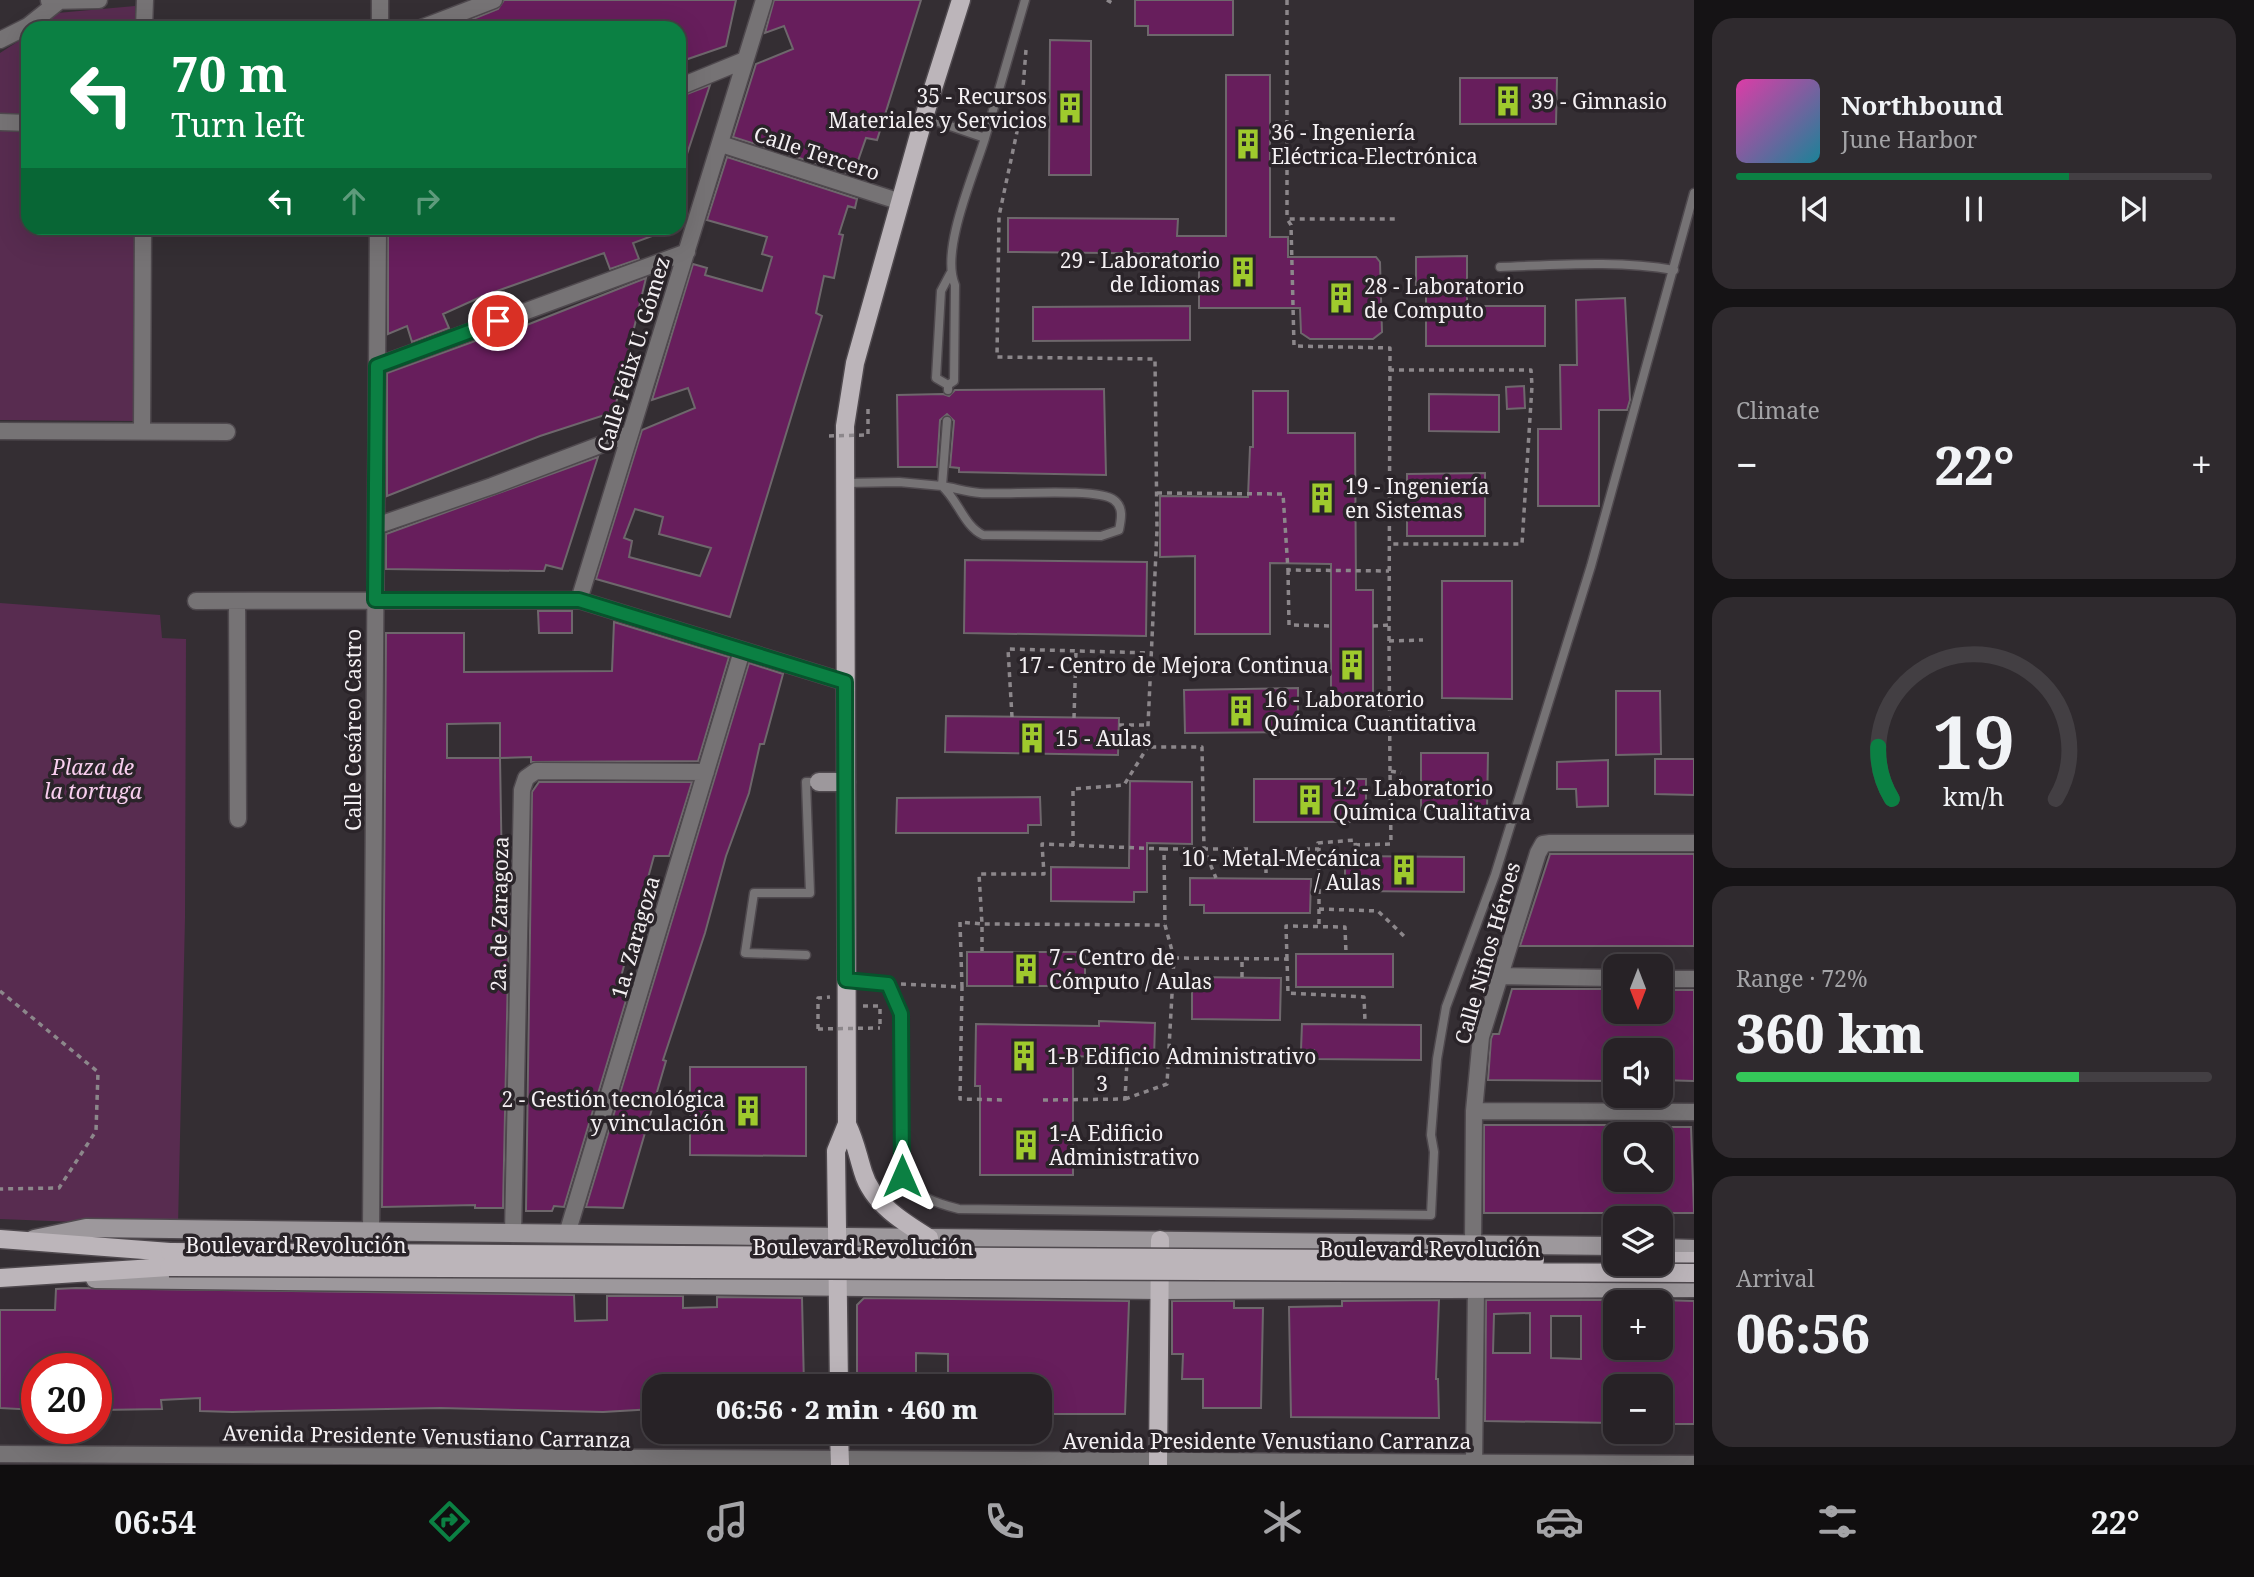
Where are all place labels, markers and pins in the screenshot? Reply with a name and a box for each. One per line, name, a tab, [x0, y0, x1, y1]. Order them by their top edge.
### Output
place label: 35 - Recursos Materiales y Servicios	[828, 82, 1047, 134]
building icon: 39 - Gimnasio	[1491, 84, 1525, 118]
place label: 39 - Gimnasio	[1531, 87, 1667, 115]
building icon: 35 - Recursos Materiales y Servicios	[1053, 91, 1087, 125]
place label: 36 - Ingeniería Eléctrica-Electrónica	[1271, 118, 1478, 170]
building icon: 36 - Ingeniería Eléctrica-Electrónica	[1231, 127, 1265, 161]
place label: 29 - Laboratorio de Idiomas	[1060, 246, 1220, 298]
building icon: 29 - Laboratorio de Idiomas	[1226, 255, 1260, 289]
place label: 28 - Laboratorio de Computo	[1364, 272, 1524, 324]
building icon: 28 - Laboratorio de Computo	[1324, 281, 1358, 315]
pin	[468, 291, 528, 351]
place label: 19 - Ingeniería en Sistemas	[1345, 472, 1490, 524]
building icon: 19 - Ingeniería en Sistemas	[1305, 481, 1339, 515]
building icon: 17 - Centro de Mejora Continua	[1335, 648, 1369, 682]
place label: 17 - Centro de Mejora Continua	[1018, 651, 1329, 679]
place label: 16 - Laboratorio Química Cuantitativa	[1264, 685, 1477, 737]
building icon: 16 - Laboratorio Química Cuantitativa	[1224, 694, 1258, 728]
building icon: 15 - Aulas	[1015, 721, 1049, 755]
place label: 15 - Aulas	[1055, 724, 1151, 752]
place label: 12 - Laboratorio Química Cualitativa	[1333, 774, 1531, 826]
building icon: 12 - Laboratorio Química Cualitativa	[1293, 783, 1327, 817]
place label: 10 - Metal-Mecánica / Aulas	[1181, 844, 1381, 896]
building icon: 10 - Metal-Mecánica / Aulas	[1387, 853, 1421, 887]
place label: 7 - Centro de Cómputo / Aulas	[1049, 943, 1212, 995]
building icon: 7 - Centro de Cómputo / Aulas	[1009, 952, 1043, 986]
building icon: 1-B Edificio Administrativo	[1007, 1039, 1041, 1073]
place label: 1-B Edificio Administrativo	[1047, 1042, 1316, 1070]
place label: 2 - Gestión tecnológica y vinculación	[501, 1085, 725, 1137]
building icon: 2 - Gestión tecnológica y vinculación	[731, 1094, 765, 1128]
place label: 1-A Edificio Administrativo	[1049, 1119, 1200, 1171]
building icon: 1-A Edificio Administrativo	[1009, 1128, 1043, 1162]

